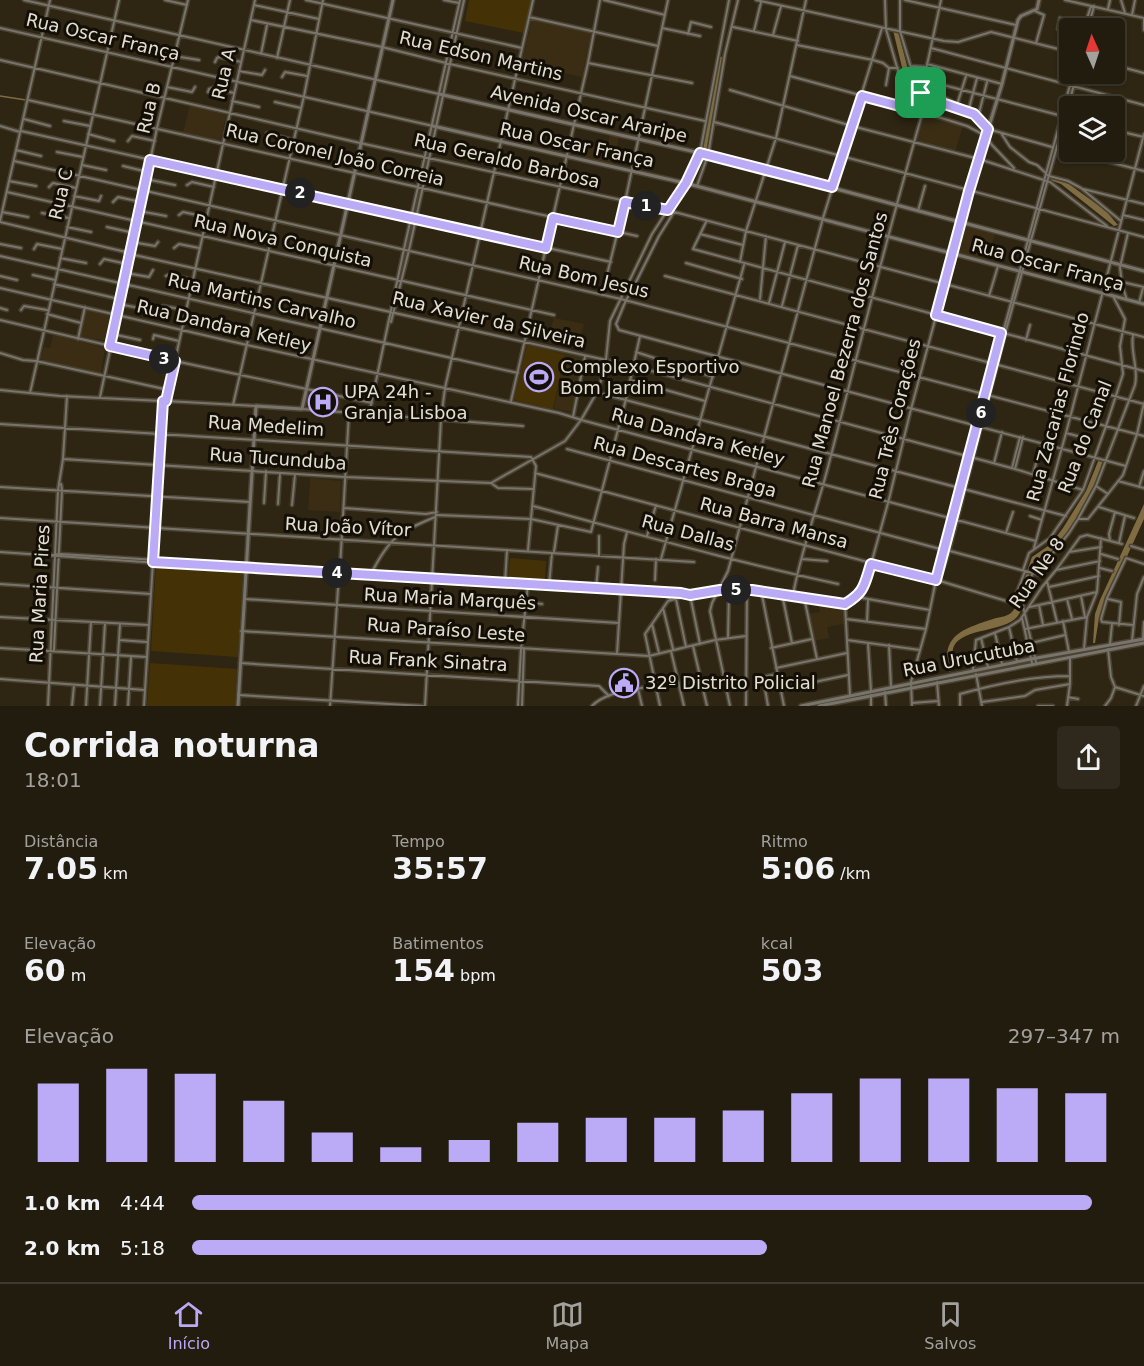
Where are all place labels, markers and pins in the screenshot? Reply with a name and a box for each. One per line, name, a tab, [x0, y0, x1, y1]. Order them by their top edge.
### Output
pin	[895, 67, 946, 118]
pin: 2	[285, 178, 315, 208]
pin: 1	[631, 191, 661, 221]
pin: 3	[149, 344, 179, 374]
place label: Complexo Esportivo Bom Jardim	[560, 356, 739, 398]
sports icon: Complexo Esportivo Bom Jardim	[523, 361, 555, 393]
place label: UPA 24h - Granja Lisboa	[344, 381, 467, 423]
hospital icon: UPA 24h - Granja Lisboa	[307, 386, 339, 418]
pin: 6	[966, 398, 996, 428]
pin: 4	[322, 558, 352, 588]
pin: 5	[721, 575, 751, 605]
public building icon: 32º Distrito Policial	[608, 667, 640, 699]
place label: 32º Distrito Policial	[645, 672, 816, 693]

